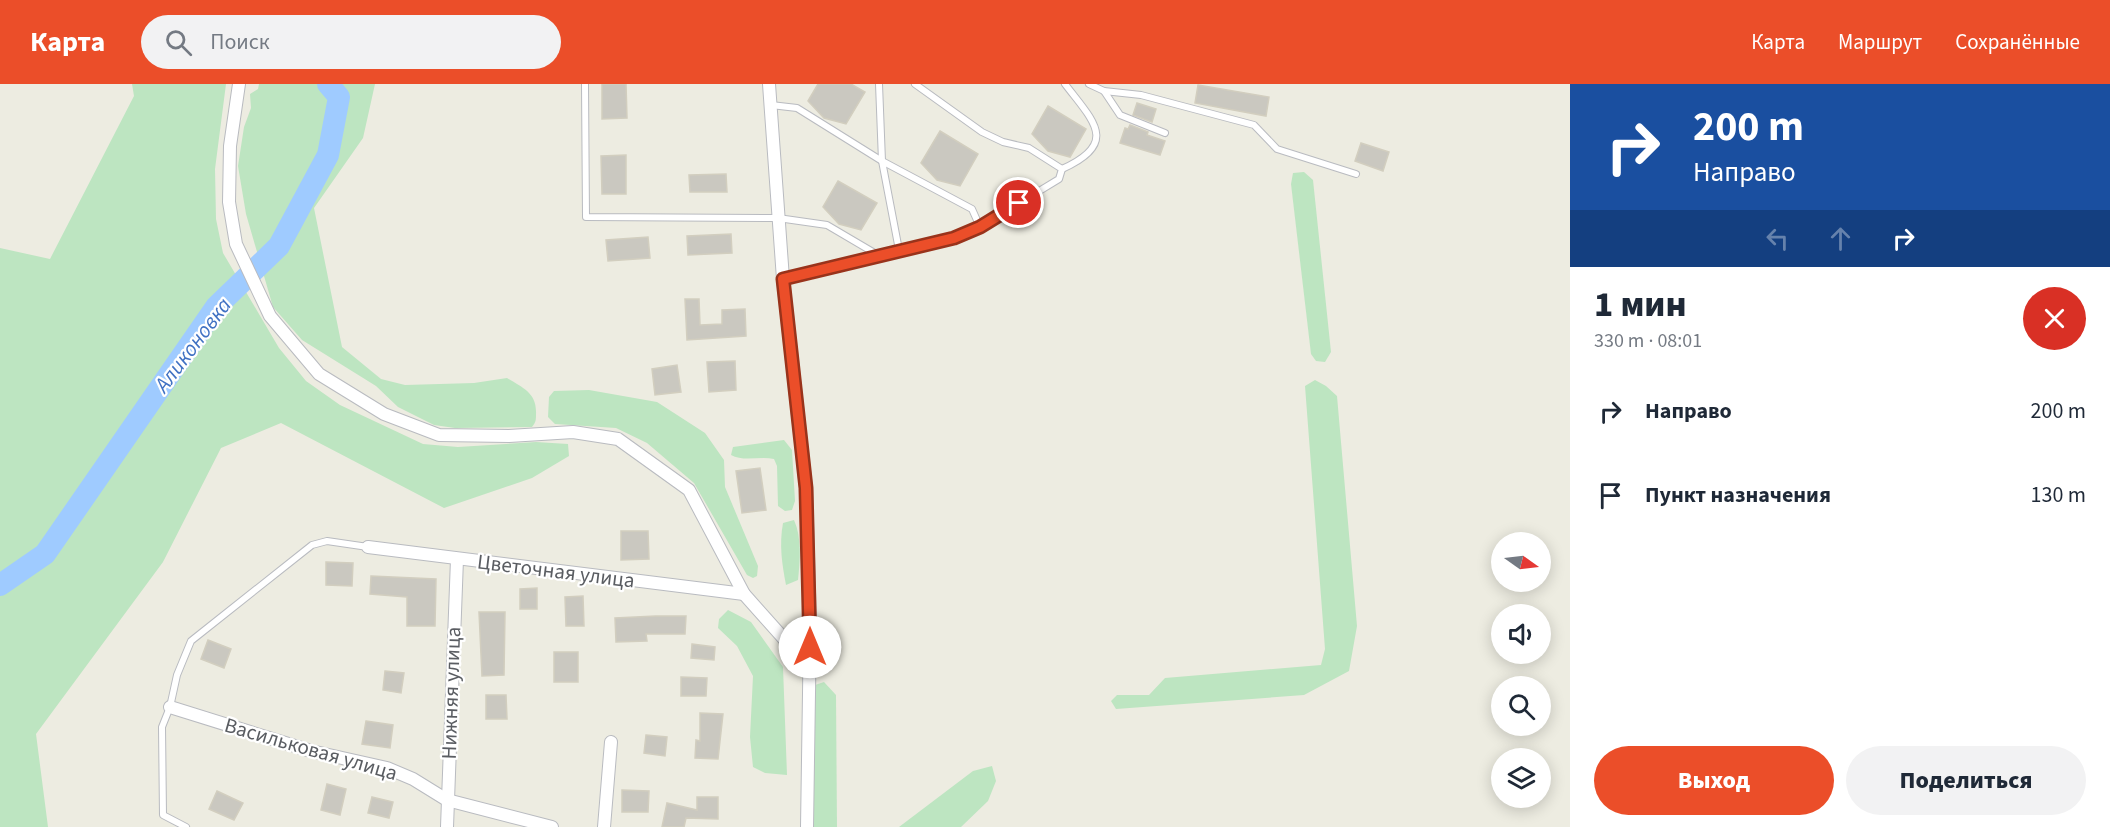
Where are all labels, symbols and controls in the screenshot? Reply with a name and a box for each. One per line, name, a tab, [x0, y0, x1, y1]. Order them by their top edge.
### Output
search box	[141, 15, 561, 69]
text: Карта	[30, 22, 105, 62]
icon: search	[162, 26, 195, 59]
text: Поиск	[210, 26, 270, 58]
text: Карта	[1751, 27, 1805, 57]
text: Маршрут	[1838, 27, 1922, 57]
text: Сохранённые	[1955, 27, 2080, 57]
text: 200 m	[1693, 97, 1804, 157]
icon: right	[1594, 108, 1672, 186]
text: Направо	[1693, 153, 1796, 192]
pin	[993, 177, 1044, 228]
icon: arrive	[1002, 186, 1035, 219]
icon: left	[1761, 222, 1794, 255]
icon: ahead	[1824, 222, 1857, 255]
icon: right	[1887, 222, 1920, 255]
text: 1 мин	[1594, 279, 1687, 330]
button: close	[2023, 287, 2086, 350]
water label: Аликоновка	[145, 291, 239, 401]
text: 330 m · 08:01	[1594, 327, 1702, 355]
icon: right	[1594, 395, 1627, 428]
text: Направо	[1645, 395, 1732, 427]
text: 200 m	[2031, 395, 2086, 427]
icon: arrive	[1594, 479, 1627, 512]
text: Пункт назначения	[1645, 479, 1831, 511]
text: 130 m	[2031, 479, 2086, 511]
north arrow	[1491, 532, 1551, 592]
map controls	[1491, 532, 1551, 808]
street label: Цветочная улица	[476, 546, 636, 596]
button: sound	[1491, 604, 1551, 664]
position arrow	[778, 615, 842, 679]
street label: Нижняя улица	[434, 626, 468, 760]
button: search	[1491, 676, 1551, 736]
street label: Васильковая улица	[221, 710, 401, 788]
button: Выход	[1594, 746, 1834, 815]
button: Поделиться	[1846, 746, 2086, 815]
button: layers	[1491, 748, 1551, 808]

